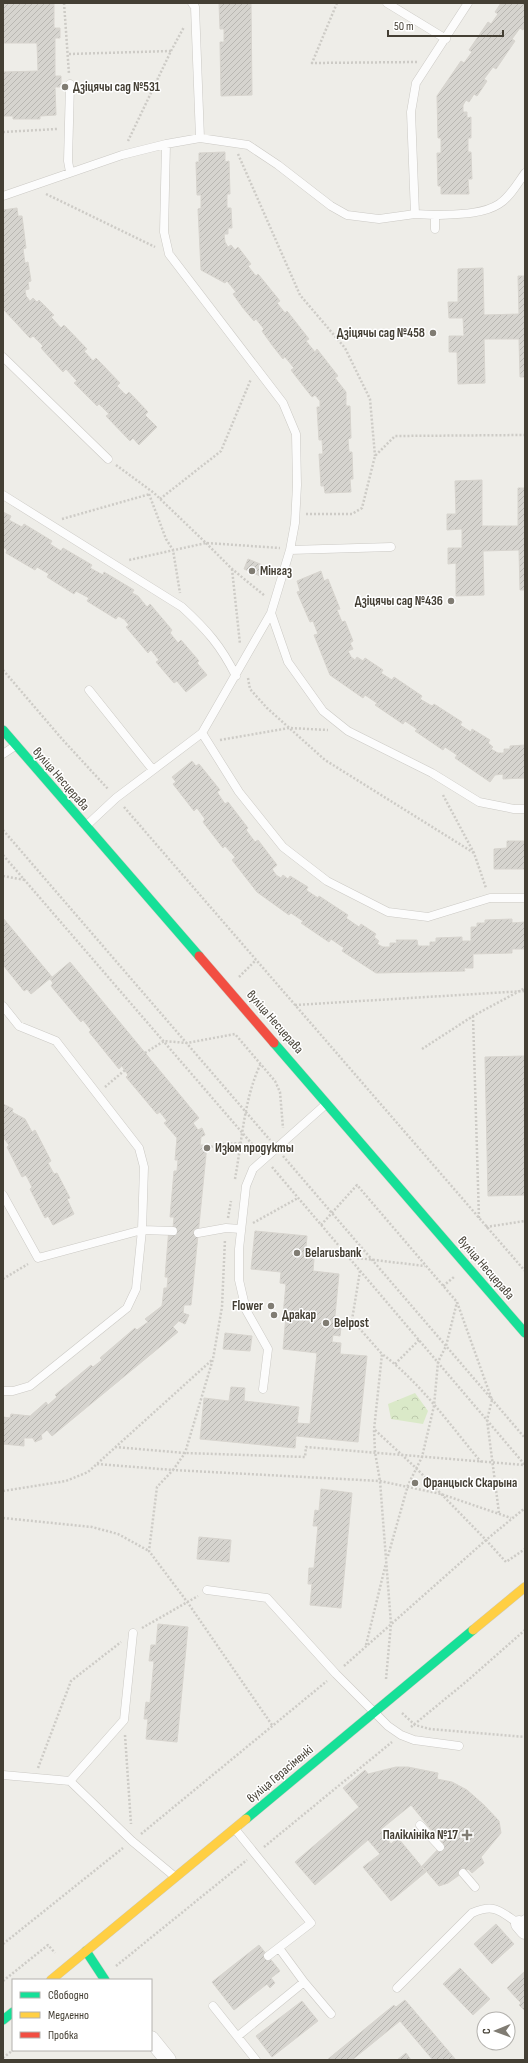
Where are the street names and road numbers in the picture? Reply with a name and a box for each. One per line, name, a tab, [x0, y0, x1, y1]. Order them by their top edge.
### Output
street label: вуліца Несцерава	[29, 744, 93, 814]
street label: вуліца Несцерава	[243, 987, 307, 1057]
street label: вуліца Несцерава	[454, 1233, 518, 1303]
street label: вуліца Герасіменкі	[244, 1742, 316, 1806]

